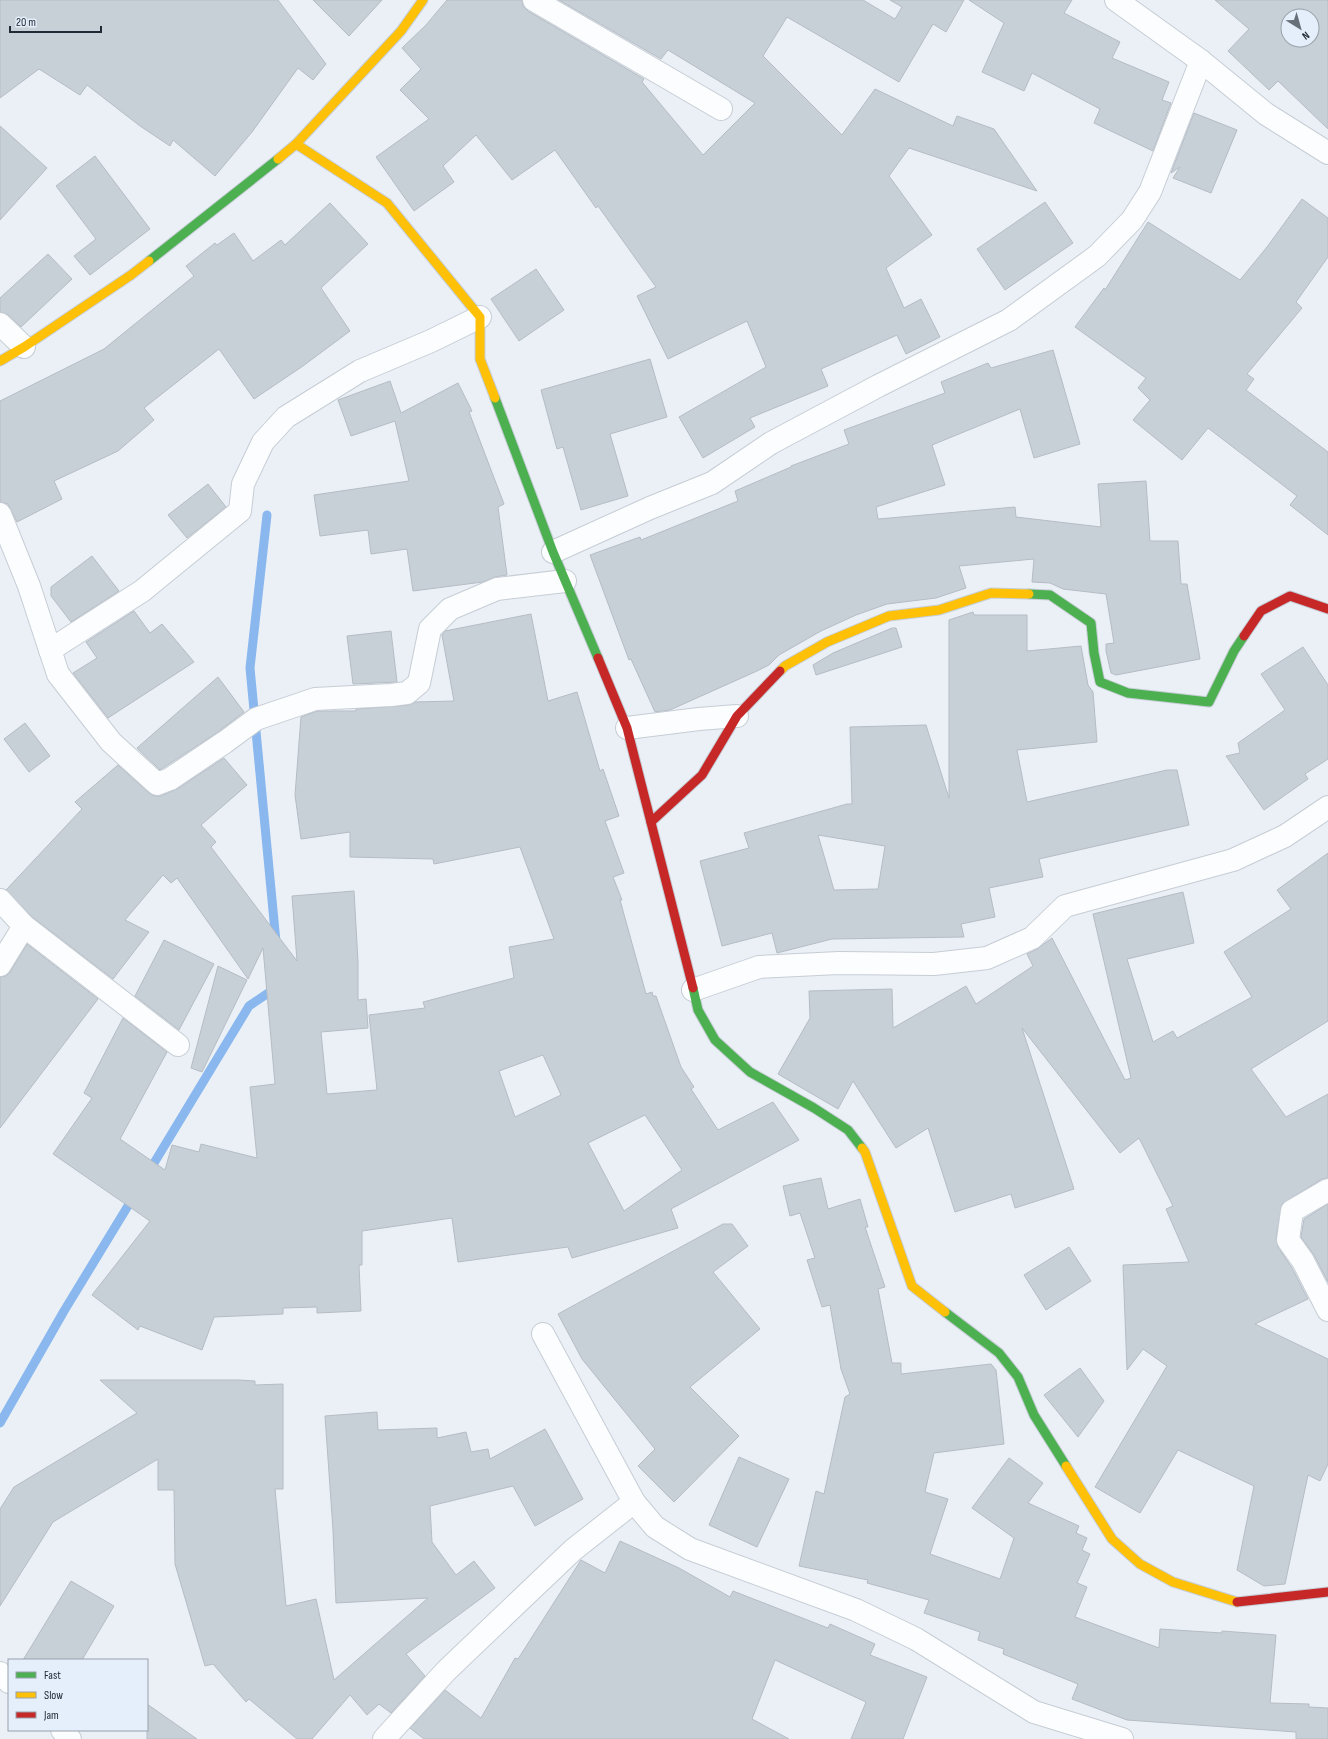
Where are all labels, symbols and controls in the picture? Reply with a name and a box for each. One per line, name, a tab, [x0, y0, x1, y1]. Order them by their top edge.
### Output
scale bar	[10, 8, 101, 34]
north arrow	[1280, 8, 1320, 48]
text: 20 m	[16, 15, 36, 30]
text: N	[1299, 29, 1312, 43]
legend	[8, 1659, 148, 1731]
text: Fast	[44, 1668, 61, 1683]
text: Slow	[44, 1688, 63, 1703]
text: Jam	[43, 1708, 59, 1723]

